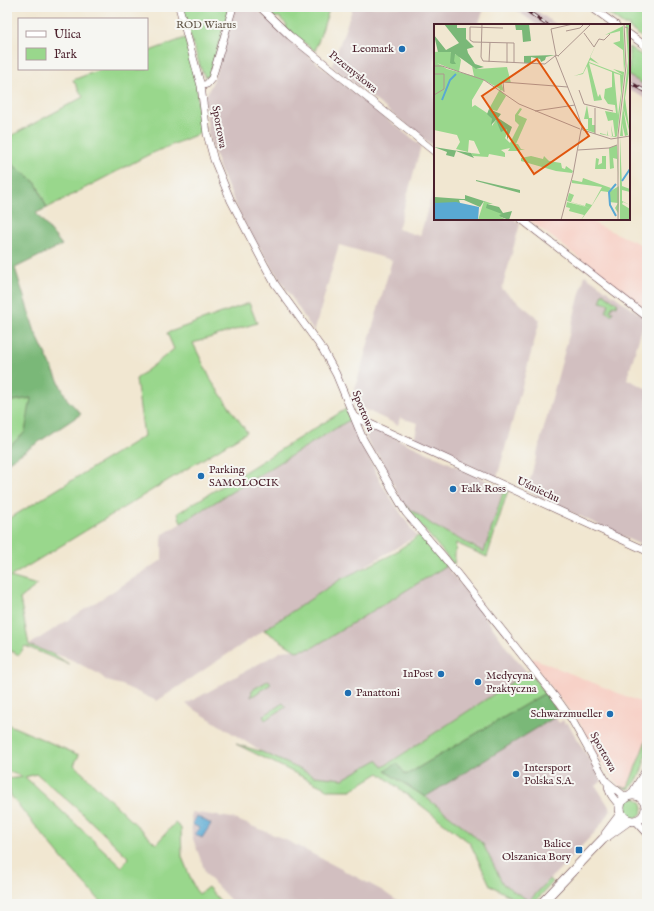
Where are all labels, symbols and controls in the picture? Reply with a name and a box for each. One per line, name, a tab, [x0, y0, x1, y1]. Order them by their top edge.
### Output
legend	[18, 18, 148, 70]
park label: ROD Wiarus	[176, 18, 236, 32]
inset map	[434, 24, 630, 220]
text: Ulica	[54, 27, 82, 42]
place label: Leomark	[352, 42, 394, 56]
marker: Leomark	[397, 44, 407, 54]
text: Park	[54, 47, 77, 62]
street label: Przemysłowa	[326, 48, 381, 96]
street label: Sportowa	[208, 105, 230, 150]
street label: Sportowa	[348, 388, 378, 434]
place label: Parking SAMOLOCIK	[209, 463, 280, 490]
marker: Parking SAMOLOCIK	[196, 471, 206, 481]
street label: Uśmiechu	[514, 474, 562, 506]
place label: Falk Ross	[461, 482, 506, 496]
marker: Falk Ross	[448, 484, 458, 494]
place label: InPost	[403, 667, 433, 681]
marker: InPost	[436, 669, 446, 679]
place label: Medycyna Praktyczna	[486, 669, 537, 696]
marker: Medycyna Praktyczna	[473, 677, 483, 687]
place label: Panattoni	[356, 686, 400, 700]
marker: Panattoni	[343, 688, 353, 698]
place label: Schwarzmueller	[531, 707, 602, 721]
marker: Schwarzmueller	[605, 709, 615, 719]
street label: Sportowa	[586, 730, 620, 774]
place label: Intersport Polska S.A.	[524, 761, 574, 788]
marker: Intersport Polska S.A.	[511, 769, 521, 779]
place label: Balice Olszanica Bory	[502, 837, 572, 864]
marker: Balice Olszanica Bory	[574, 845, 584, 855]

